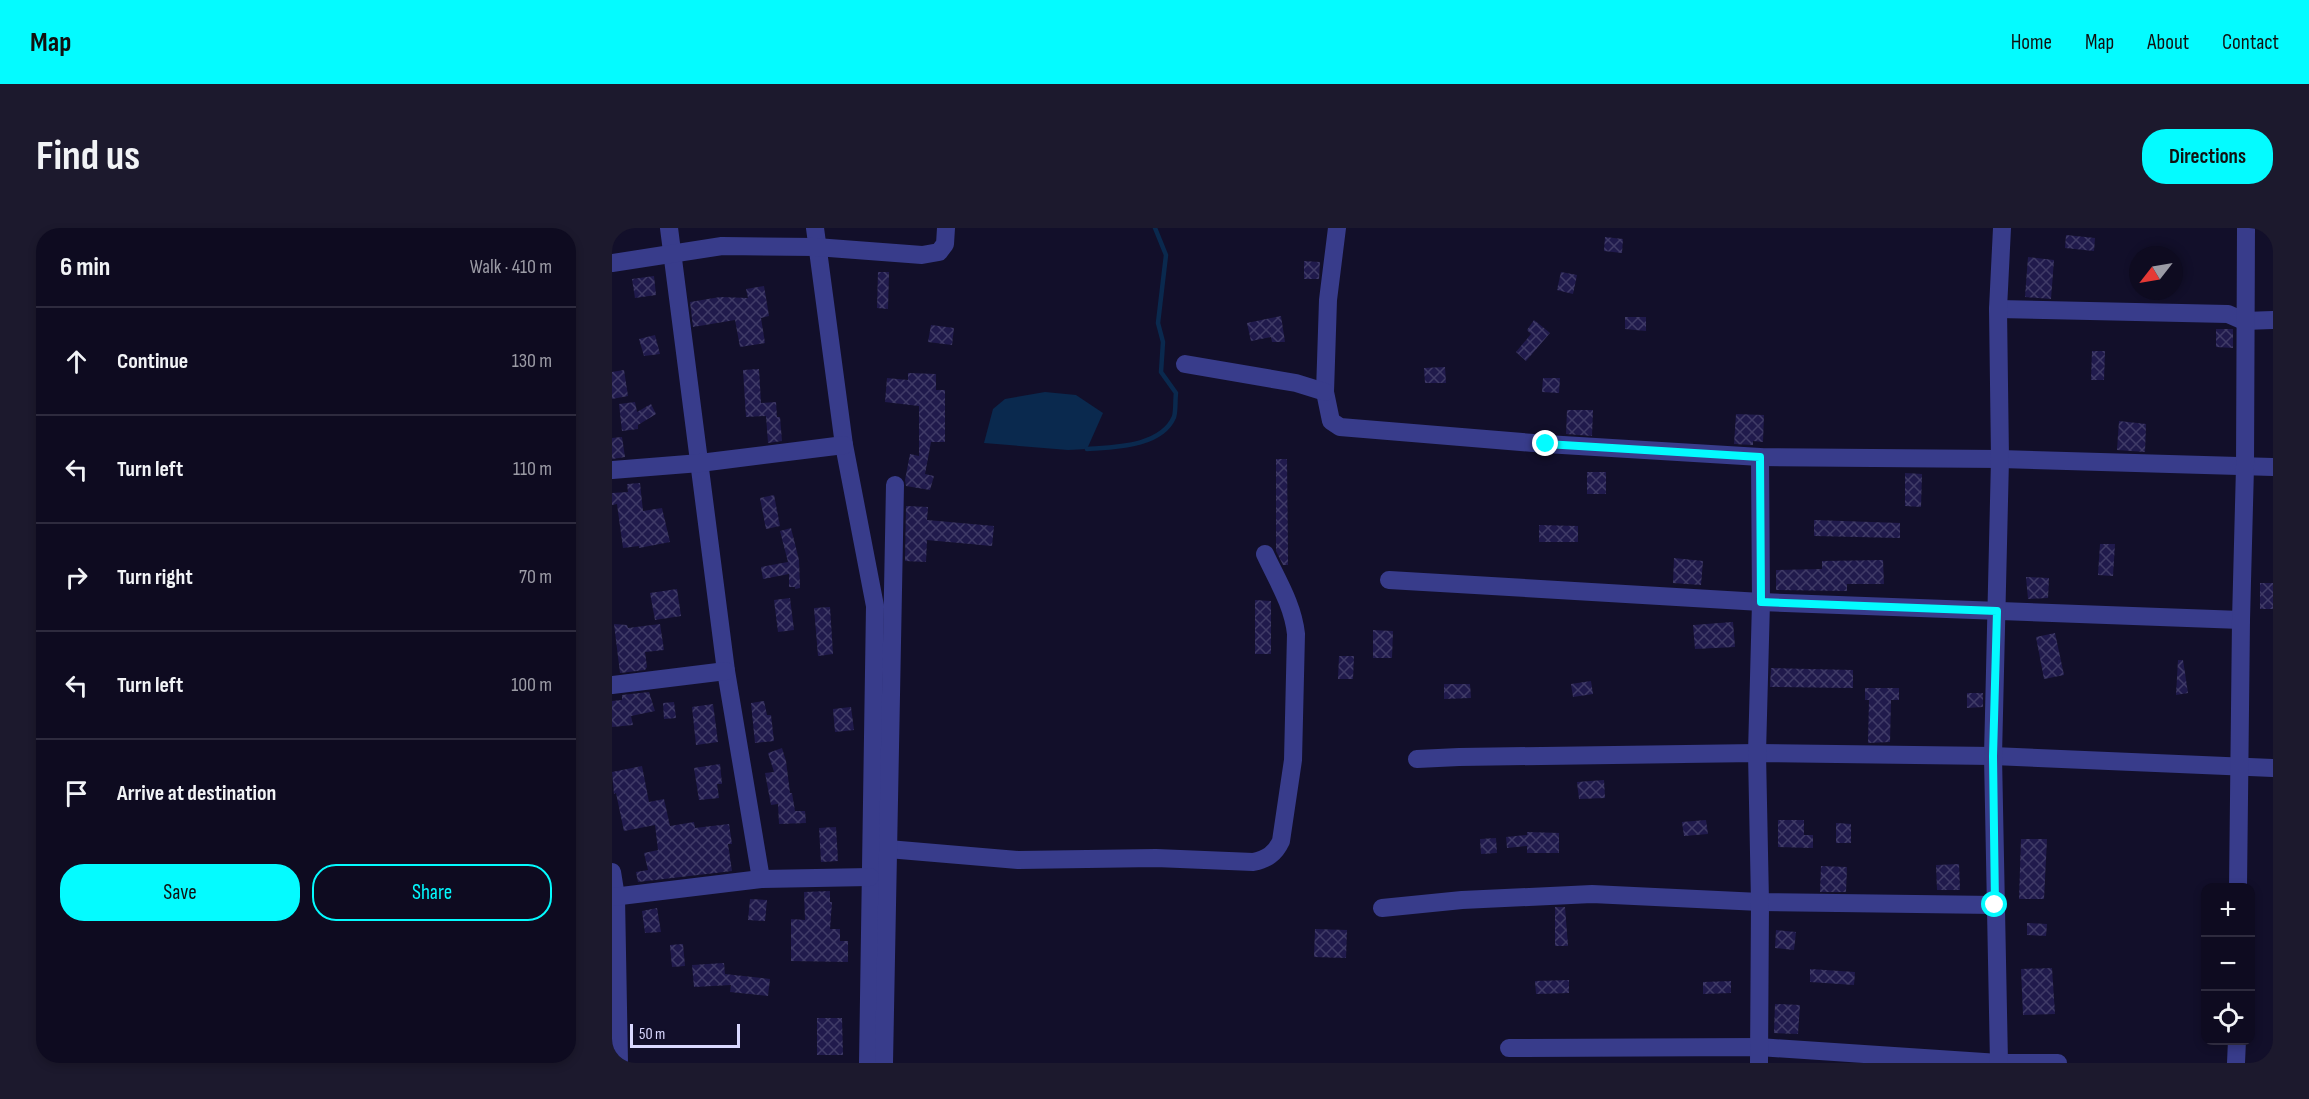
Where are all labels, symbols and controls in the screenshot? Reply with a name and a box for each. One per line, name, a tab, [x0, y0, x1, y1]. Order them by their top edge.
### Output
text: Map	[30, 26, 71, 59]
text: Home	[2011, 30, 2052, 55]
text: Map	[2085, 30, 2114, 55]
text: About	[2147, 30, 2189, 55]
text: Contact	[2222, 30, 2279, 55]
button: Directions	[2142, 129, 2273, 184]
text: Find us	[36, 131, 140, 182]
north arrow	[2129, 246, 2183, 300]
text: 6 min	[60, 252, 110, 283]
text: Walk · 410 m	[470, 255, 552, 279]
icon: ahead	[60, 345, 93, 378]
text: Continue	[117, 348, 188, 375]
text: 130 m	[512, 349, 552, 373]
route end	[1532, 430, 1558, 456]
icon: left	[60, 453, 93, 486]
text: Turn left	[117, 456, 183, 483]
text: 110 m	[513, 457, 552, 481]
icon: right	[60, 561, 93, 594]
text: Turn right	[117, 564, 193, 591]
text: 70 m	[519, 565, 552, 589]
icon: left	[60, 669, 93, 702]
text: Turn left	[117, 672, 183, 699]
text: 100 m	[511, 673, 552, 697]
icon: arrive	[60, 777, 93, 810]
text: Arrive at destination	[117, 780, 276, 807]
button: Save	[60, 864, 300, 921]
button: Share	[312, 864, 552, 921]
map controls	[2201, 883, 2255, 1045]
button: +	[2201, 883, 2255, 937]
route start	[1981, 891, 2007, 917]
button: −	[2201, 937, 2255, 991]
button: locate	[2201, 991, 2255, 1045]
scale bar	[630, 1021, 740, 1048]
text: 50 m	[639, 1025, 665, 1044]

